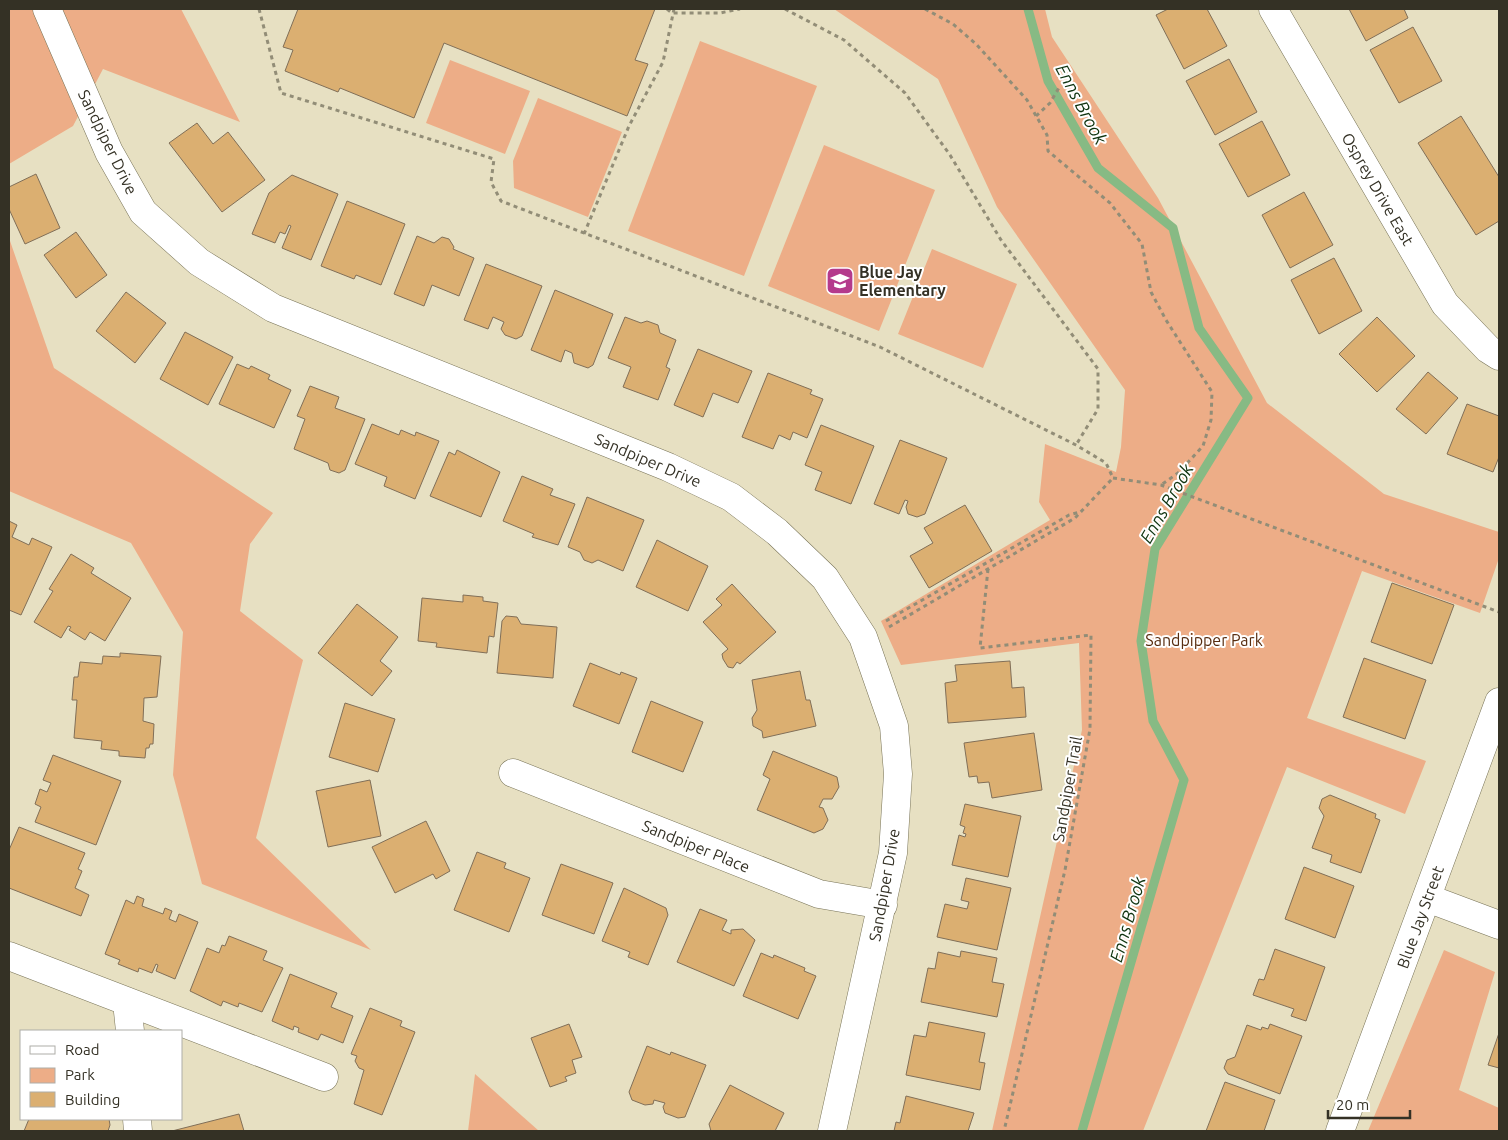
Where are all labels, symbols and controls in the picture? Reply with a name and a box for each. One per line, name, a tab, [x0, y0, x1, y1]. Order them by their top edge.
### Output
water label: Enns Brook	[1052, 60, 1112, 148]
street label: Sandpiper Drive	[75, 87, 141, 197]
street label: Osprey Drive East	[1338, 130, 1418, 249]
place label: Blue Jay Elementary	[859, 263, 946, 299]
school or university icon: Blue Jay Elementary	[825, 266, 855, 296]
street label: Sandpiper Drive	[592, 429, 704, 491]
water label: Enns Brook	[1135, 459, 1197, 546]
park label: Sandpipper Park	[1145, 631, 1263, 649]
street label: Sandpiper Trail	[1049, 735, 1085, 843]
street label: Sandpiper Place	[640, 816, 752, 876]
street label: Sandpiper Drive	[865, 827, 903, 943]
street label: Blue Jay Street	[1393, 862, 1447, 971]
water label: Enns Brook	[1105, 873, 1149, 964]
legend	[20, 1030, 182, 1120]
text: Road	[65, 1041, 100, 1058]
text: Park	[65, 1066, 95, 1083]
scale bar	[1328, 1088, 1410, 1120]
text: Building	[65, 1091, 120, 1108]
text: 20 m	[1336, 1096, 1369, 1113]

